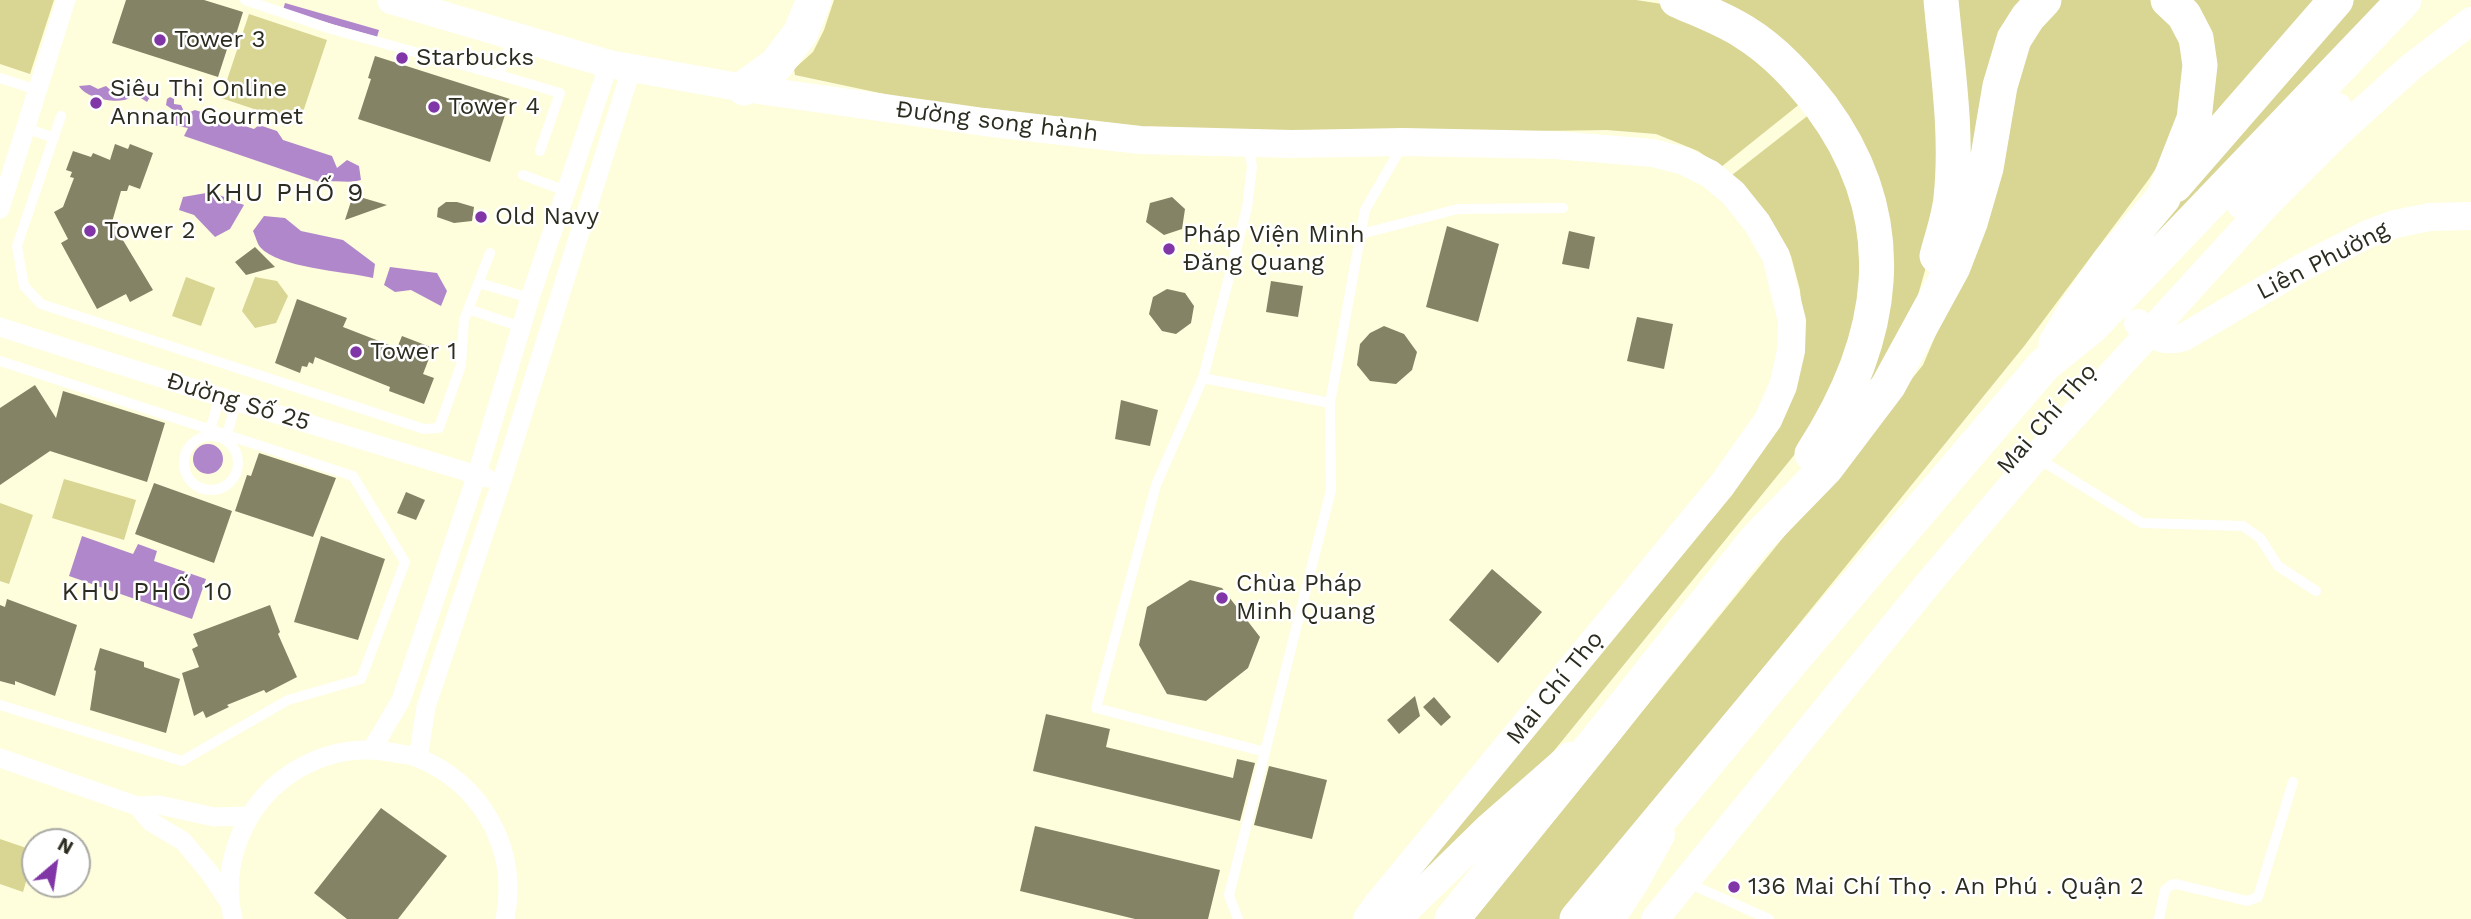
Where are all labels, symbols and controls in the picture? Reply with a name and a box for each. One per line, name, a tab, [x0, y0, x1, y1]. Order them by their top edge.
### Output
place label: Tower 3	[174, 26, 265, 54]
marker: Tower 3	[152, 32, 168, 48]
place label: Starbucks	[416, 44, 534, 72]
marker: Starbucks	[394, 50, 410, 66]
place label: Siêu Thị Online Annam Gourmet	[110, 75, 303, 131]
place label: Tower 4	[448, 93, 540, 121]
marker: Siêu Thị Online Annam Gourmet	[88, 95, 104, 111]
street label: Đường song hành	[894, 95, 1100, 149]
marker: Tower 4	[426, 99, 442, 115]
district label: KHU PHỐ 9	[206, 177, 364, 209]
place label: Old Navy	[495, 203, 599, 231]
marker: Old Navy	[473, 209, 489, 225]
street label: Liên Phường	[2252, 215, 2394, 307]
place label: Tower 2	[104, 217, 195, 245]
place label: Pháp Viện Minh Đăng Quang	[1183, 221, 1365, 277]
marker: Tower 2	[82, 223, 98, 239]
marker: Pháp Viện Minh Đăng Quang	[1161, 241, 1177, 257]
place label: Tower 1	[370, 338, 457, 366]
marker: Tower 1	[348, 344, 364, 360]
street label: Mai Chí Thọ	[1991, 358, 2103, 480]
street label: Đường Số 25	[163, 367, 313, 437]
place label: Chùa Pháp Minh Quang	[1236, 570, 1375, 626]
district label: KHU PHỐ 10	[63, 576, 233, 608]
marker: Chùa Pháp Minh Quang	[1214, 590, 1230, 606]
street label: Mai Chí Thọ	[1500, 625, 1610, 751]
north arrow	[21, 828, 91, 898]
text: N	[54, 832, 77, 859]
place label: 136 Mai Chí Thọ . An Phú . Quận 2	[1748, 873, 2144, 901]
marker: 136 Mai Chí Thọ . An Phú . Quận 2	[1726, 879, 1742, 895]

